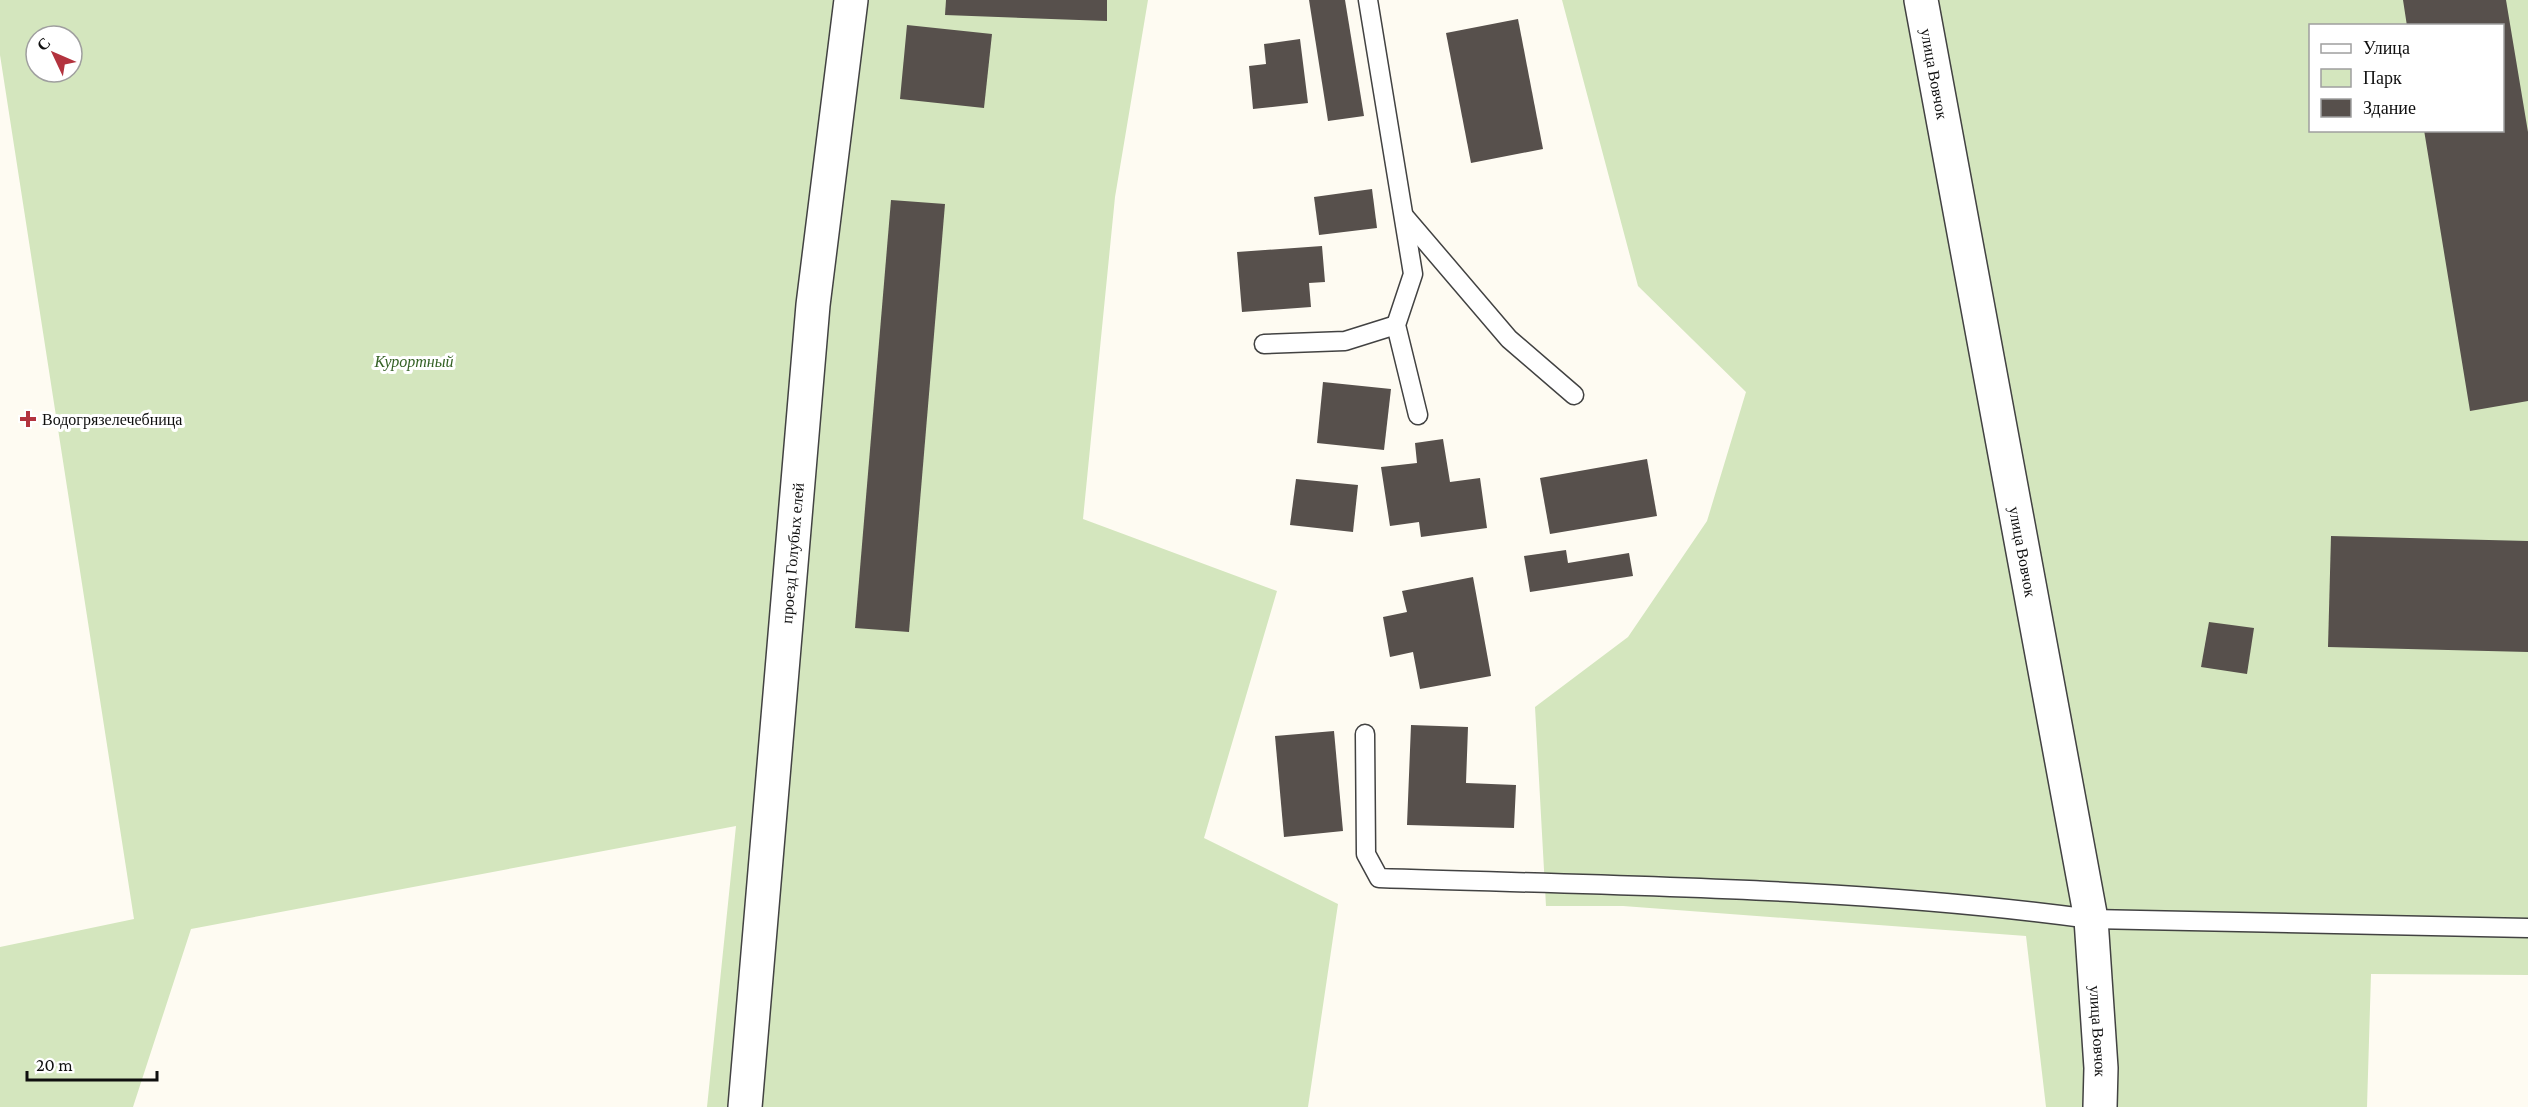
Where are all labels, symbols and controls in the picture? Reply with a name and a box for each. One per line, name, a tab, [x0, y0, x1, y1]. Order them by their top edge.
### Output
north arrow	[24, 24, 84, 84]
legend	[2309, 24, 2504, 132]
street label: улица Вовчок	[1916, 27, 1951, 121]
text: С	[33, 34, 54, 54]
text: Улица	[2363, 38, 2410, 58]
text: Парк	[2363, 68, 2402, 88]
text: Здание	[2363, 98, 2416, 118]
park label: Курортный	[374, 353, 453, 371]
marker: Водогрязелечебница	[19, 410, 37, 428]
place label: Водогрязелечебница	[42, 411, 182, 429]
street label: проезд Голубых елей	[778, 481, 807, 624]
street label: улица Вовчок	[2005, 505, 2039, 599]
street label: улица Вовчок	[2085, 985, 2109, 1077]
scale bar	[27, 1044, 158, 1082]
text: 20 m	[36, 1055, 73, 1075]

